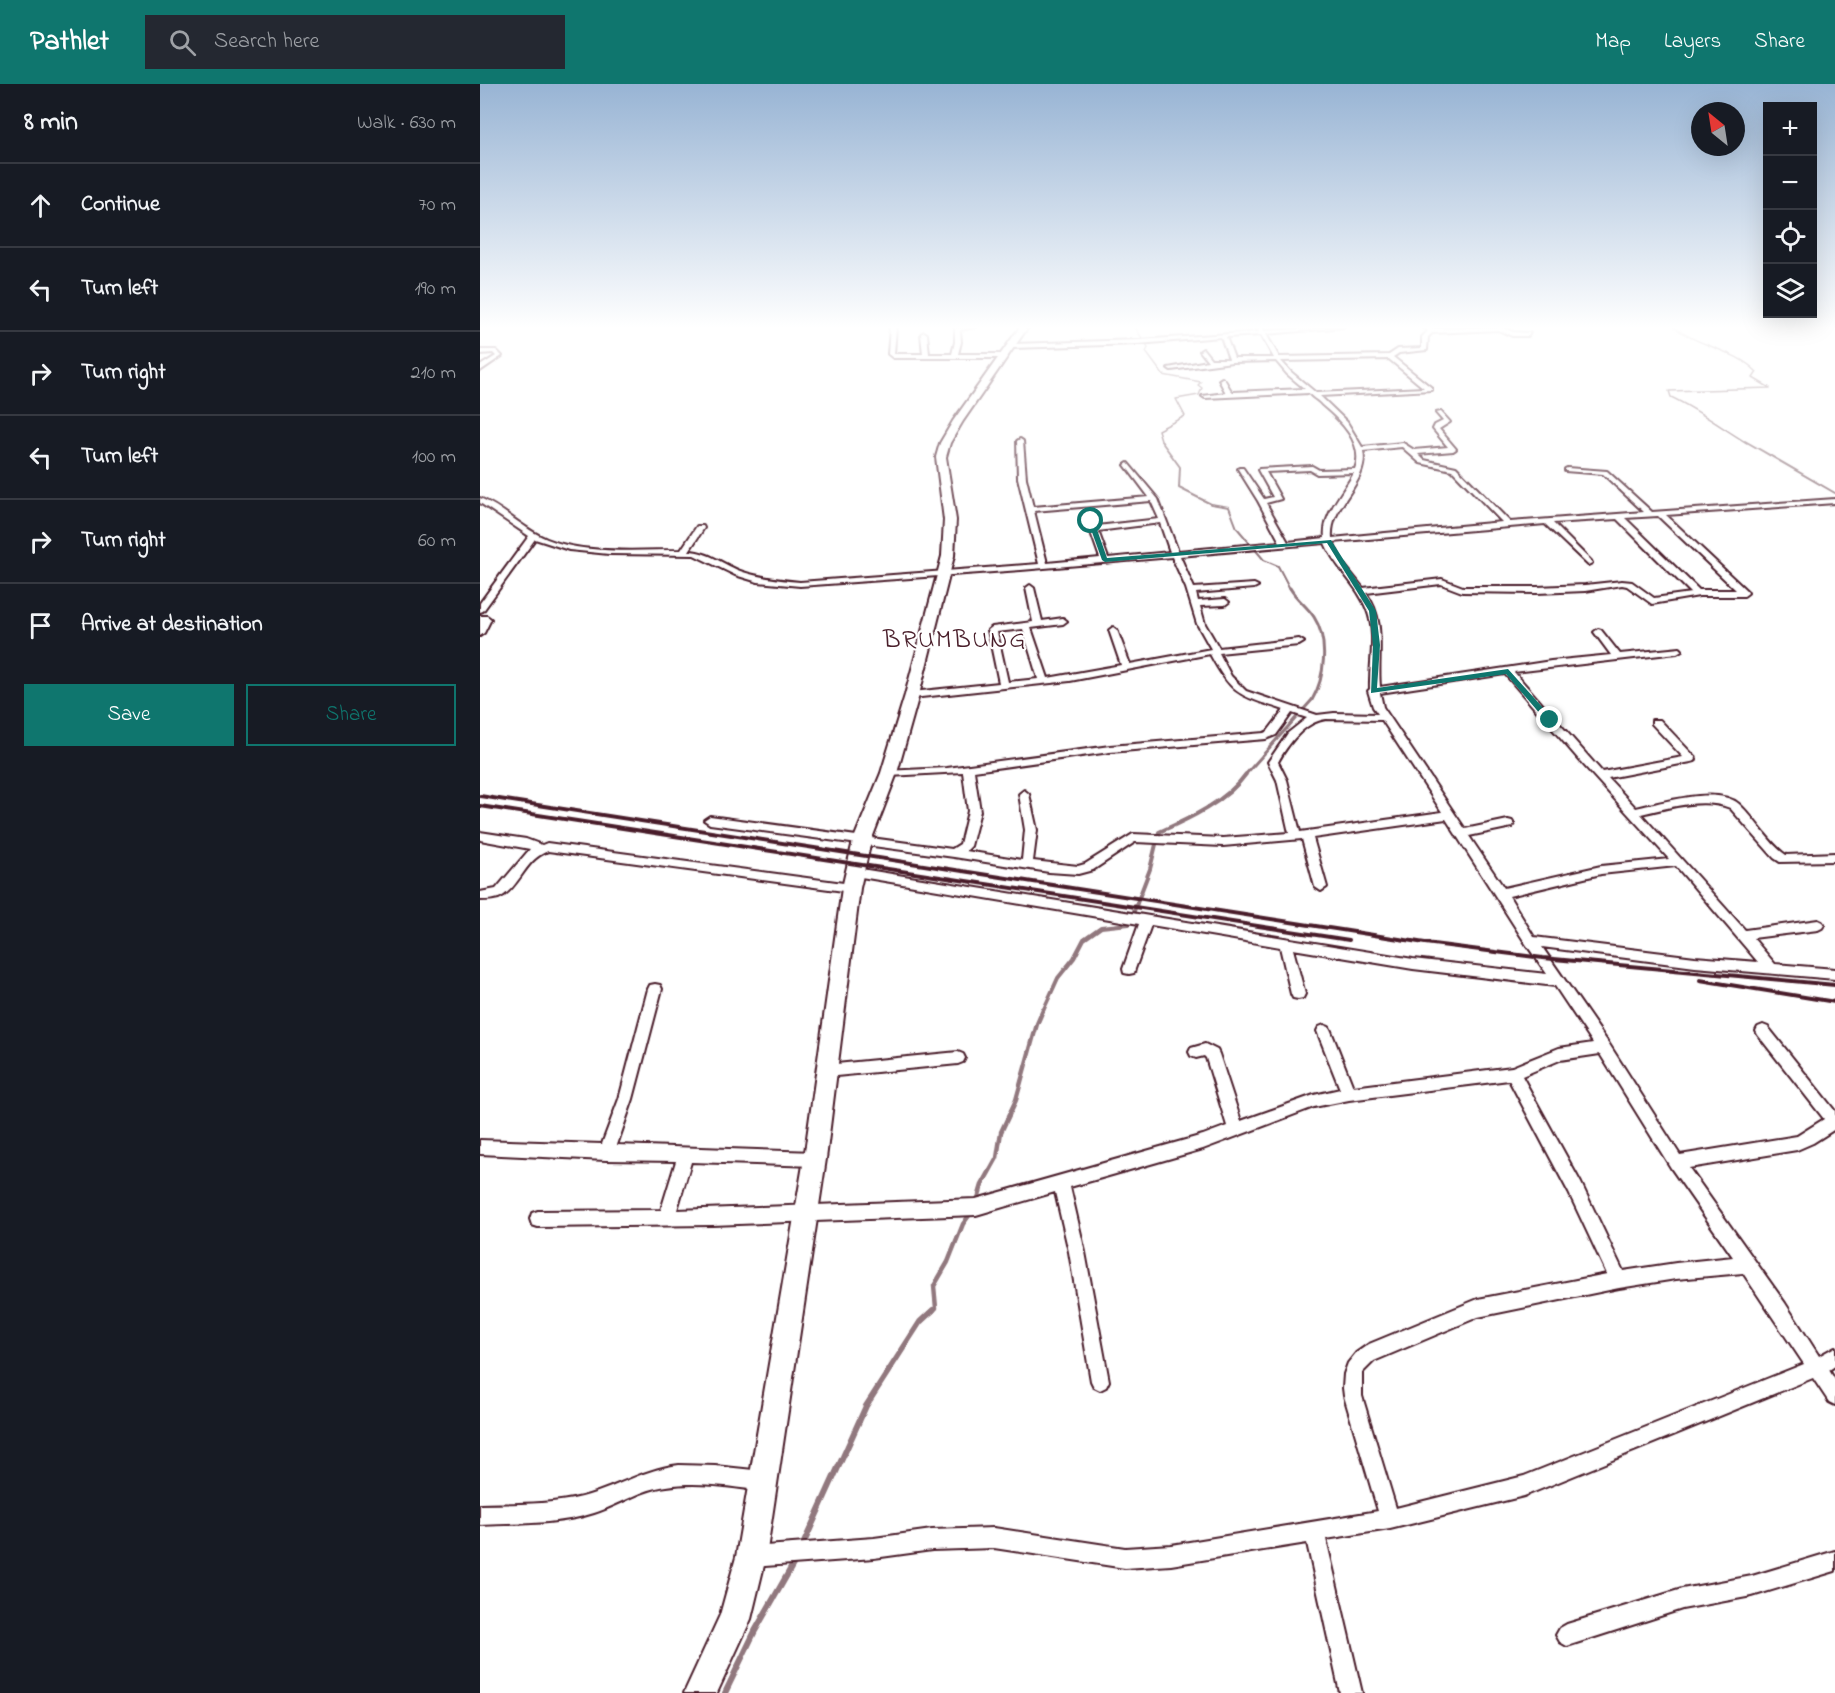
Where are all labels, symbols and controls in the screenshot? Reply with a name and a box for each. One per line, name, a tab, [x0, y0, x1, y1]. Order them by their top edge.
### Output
search box	[145, 15, 565, 69]
text: Pathlet	[30, 22, 109, 63]
icon: search	[166, 26, 199, 59]
text: Search here	[214, 26, 319, 58]
text: Map	[1595, 27, 1631, 57]
text: Layers	[1664, 27, 1721, 57]
text: Share	[1754, 27, 1805, 57]
north arrow	[1691, 102, 1745, 156]
map controls	[1763, 102, 1817, 318]
button: +	[1763, 102, 1817, 156]
text: 8 min	[24, 104, 78, 142]
text: Walk · 630 m	[357, 109, 456, 138]
button: −	[1763, 156, 1817, 210]
icon: ahead	[24, 189, 57, 222]
text: Continue	[81, 189, 160, 221]
text: 70 m	[419, 191, 456, 220]
button: locate	[1763, 210, 1817, 264]
button: layers	[1763, 264, 1817, 318]
icon: left	[24, 273, 57, 306]
text: Turn left	[81, 273, 158, 305]
text: 190 m	[414, 275, 456, 304]
icon: right	[24, 357, 57, 390]
text: Turn right	[81, 357, 166, 389]
text: 210 m	[411, 359, 456, 388]
icon: left	[24, 441, 57, 474]
text: Turn left	[81, 441, 158, 473]
text: 100 m	[412, 443, 456, 472]
route start	[1077, 507, 1103, 533]
icon: right	[24, 525, 57, 558]
text: Turn right	[81, 525, 166, 557]
text: 60 m	[418, 527, 456, 556]
icon: arrive	[24, 609, 57, 642]
text: Arrive at destination	[81, 609, 263, 641]
district label: BRUMBUNG	[882, 622, 1027, 660]
button: Save	[24, 684, 234, 746]
button: Share	[246, 684, 456, 746]
route end	[1536, 706, 1562, 732]

